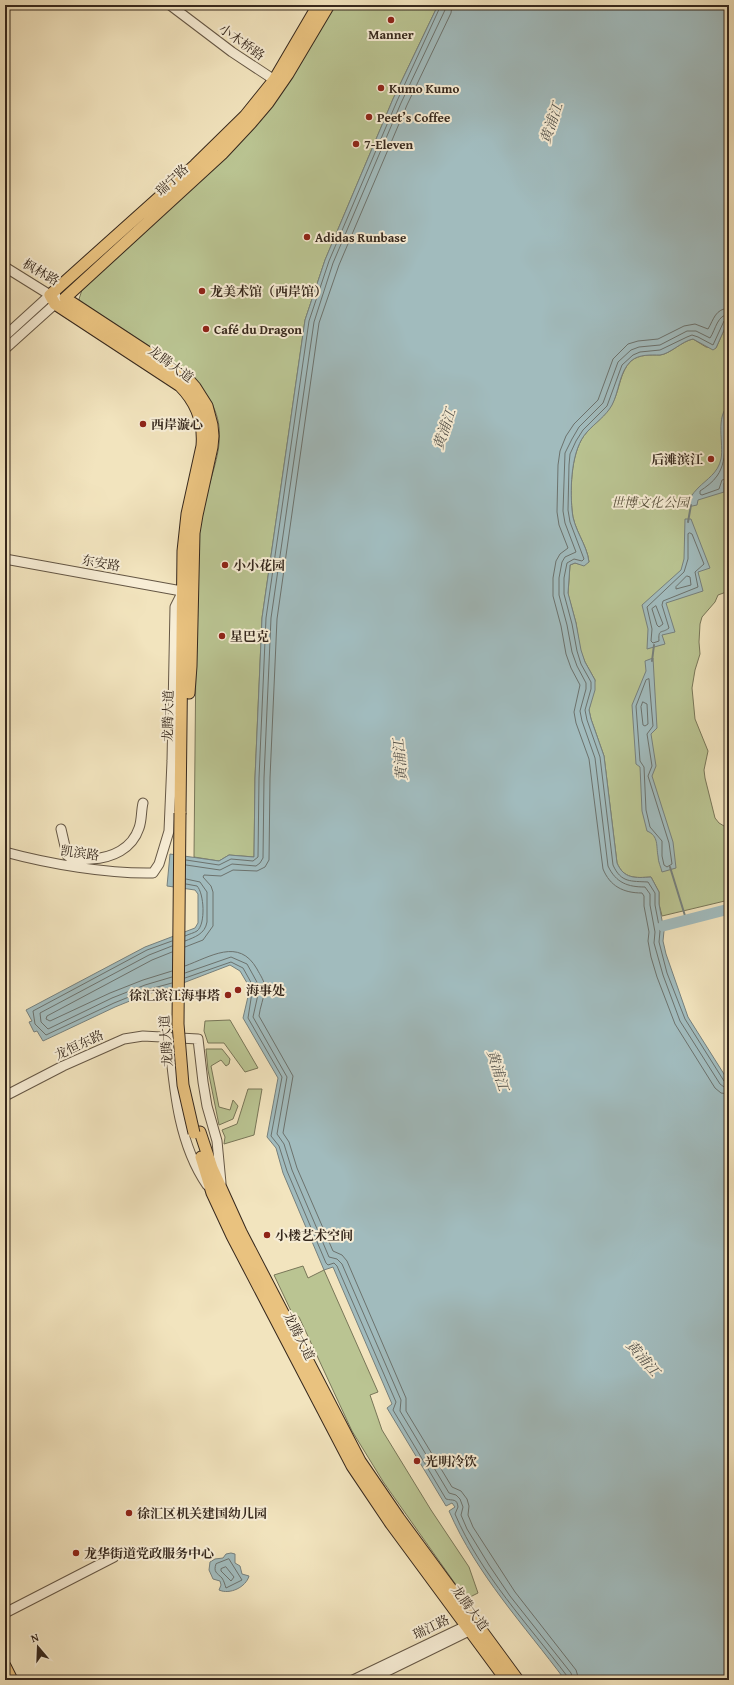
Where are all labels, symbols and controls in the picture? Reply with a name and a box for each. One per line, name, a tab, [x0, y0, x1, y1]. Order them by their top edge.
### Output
marker: Manner	[386, 15, 396, 25]
street label: 小木桥路	[215, 19, 269, 65]
place label: Manner	[368, 25, 414, 44]
place label: Kumo Kumo	[389, 79, 459, 98]
marker: Kumo Kumo	[376, 83, 386, 93]
water label: 黄浦江	[535, 98, 568, 146]
place label: Peet’s Coffee	[377, 108, 450, 127]
marker: Peet’s Coffee	[364, 112, 374, 122]
place label: 7-Eleven	[364, 135, 414, 154]
marker: 7-Eleven	[351, 139, 361, 149]
street label: 瑞宁路	[151, 160, 193, 200]
place label: Adidas Runbase	[315, 228, 406, 247]
marker: Adidas Runbase	[302, 232, 312, 242]
street label: 枫林路	[19, 254, 63, 290]
place label: 龙美术馆（西岸馆）	[210, 282, 327, 301]
marker: 龙美术馆（西岸馆）	[197, 286, 207, 296]
place label: Café du Dragon	[214, 320, 302, 339]
marker: Café du Dragon	[201, 324, 211, 334]
street label: 龙腾大道	[144, 341, 198, 387]
water label: 黄浦江	[428, 404, 461, 452]
place label: 西岸漩心	[151, 415, 203, 434]
marker: 西岸漩心	[138, 419, 148, 429]
place label: 后滩滨江	[651, 450, 703, 469]
marker: 后滩滨江	[706, 454, 716, 464]
park label: 世博文化公园	[611, 493, 691, 512]
street label: 东安路	[80, 550, 122, 576]
place label: 小小花园	[233, 556, 285, 575]
marker: 小小花园	[220, 560, 230, 570]
place label: 星巴克	[230, 627, 269, 646]
marker: 星巴克	[217, 631, 227, 641]
street label: 龙腾大道	[158, 690, 178, 742]
water label: 黄浦江	[388, 736, 412, 782]
street label: 凯滨路	[59, 841, 101, 865]
place label: 海事处	[246, 981, 285, 1000]
marker: 海事处	[233, 985, 243, 995]
place label: 徐汇滨江海事塔	[129, 986, 220, 1005]
marker: 徐汇滨江海事塔	[223, 990, 233, 1000]
street label: 龙腾大道	[155, 1014, 177, 1068]
street label: 龙恒东路	[51, 1025, 107, 1065]
water label: 黄浦江	[482, 1047, 514, 1095]
place label: 小楼艺术空间	[275, 1226, 353, 1245]
marker: 小楼艺术空间	[262, 1230, 272, 1240]
street label: 龙腾大道	[279, 1309, 319, 1363]
water label: 黄浦江	[622, 1336, 666, 1382]
place label: 光明冷饮	[425, 1452, 477, 1471]
marker: 光明冷饮	[412, 1456, 422, 1466]
place label: 徐汇区机关建国幼儿园	[137, 1504, 267, 1523]
marker: 徐汇区机关建国幼儿园	[124, 1508, 134, 1518]
place label: 龙华街道党政服务中心	[84, 1544, 214, 1563]
marker: 龙华街道党政服务中心	[71, 1548, 81, 1558]
street label: 龙腾大道	[447, 1581, 493, 1635]
street label: 瑞江路	[409, 1610, 453, 1644]
north arrow	[18, 1627, 58, 1667]
text: N	[29, 1629, 41, 1646]

